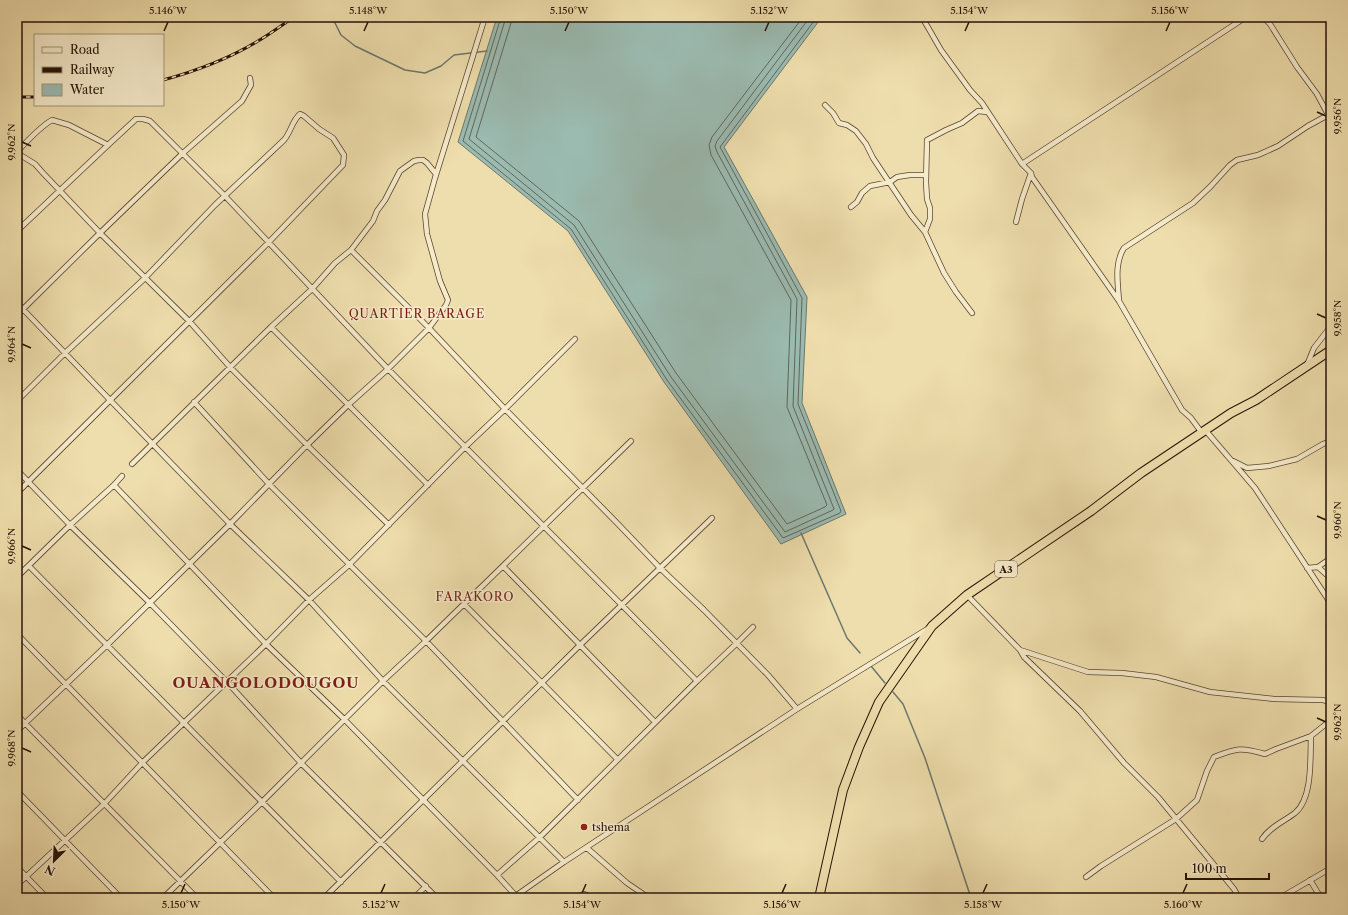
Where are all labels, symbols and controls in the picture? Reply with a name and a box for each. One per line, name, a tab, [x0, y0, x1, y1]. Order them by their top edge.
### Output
text: 5.146°W	[149, 4, 188, 17]
text: 5.148°W	[349, 4, 388, 17]
text: 5.150°W	[550, 4, 589, 17]
text: 5.152°W	[750, 4, 789, 17]
text: 5.154°W	[950, 4, 989, 17]
text: 5.156°W	[1151, 4, 1190, 17]
legend	[34, 34, 164, 106]
text: Road	[70, 42, 100, 57]
text: Railway	[70, 62, 115, 77]
text: Water	[69, 82, 104, 97]
text: 9.956°N	[1331, 98, 1344, 134]
text: 9.962°N	[5, 124, 18, 160]
text: 9.958°N	[1331, 300, 1344, 336]
district label: QUARTIER BARAGE	[349, 306, 485, 321]
text: 9.964°N	[5, 326, 18, 362]
text: 9.960°N	[1331, 501, 1344, 539]
text: 9.966°N	[5, 528, 18, 564]
road number: A3	[995, 561, 1017, 577]
district label: FARAKORO	[436, 589, 514, 604]
district label: OUANGOLODOUGOU	[173, 673, 359, 692]
text: 9.962°N	[1331, 704, 1344, 740]
text: 9.968°N	[5, 730, 18, 766]
place label: tshema	[592, 820, 630, 834]
marker: tshema	[579, 822, 589, 832]
north arrow	[34, 841, 74, 881]
scale bar	[1186, 855, 1269, 881]
text: 100 m	[1192, 861, 1227, 876]
text: N	[42, 862, 57, 878]
text: 5.150°W	[162, 898, 201, 911]
text: 5.152°W	[362, 898, 401, 911]
text: 5.154°W	[563, 898, 602, 911]
text: 5.156°W	[763, 898, 802, 911]
text: 5.158°W	[964, 898, 1003, 911]
text: 5.160°W	[1164, 898, 1203, 911]

